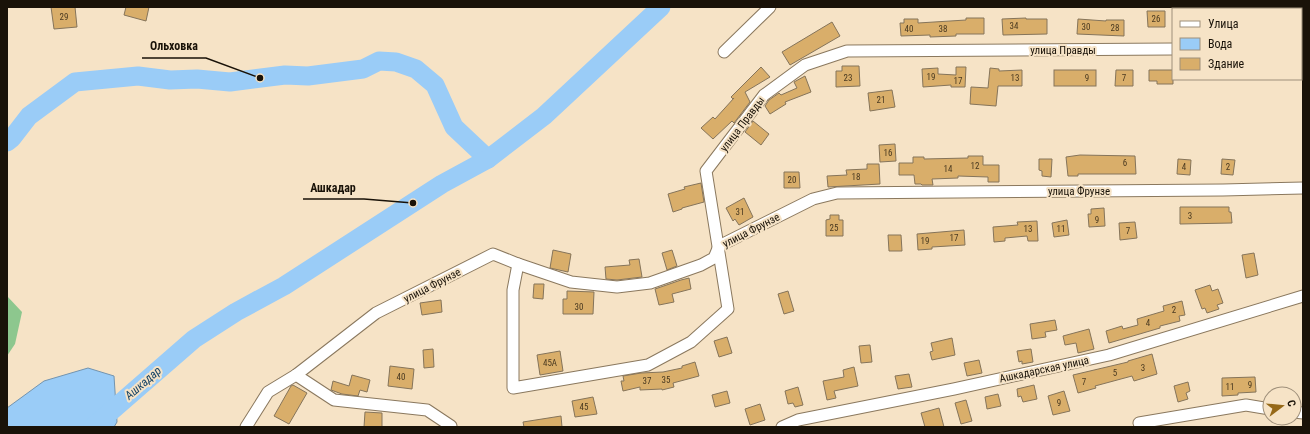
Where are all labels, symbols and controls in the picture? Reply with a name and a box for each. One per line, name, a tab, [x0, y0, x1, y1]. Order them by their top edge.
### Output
legend	[1172, 8, 1302, 80]
house number: 29	[60, 12, 68, 22]
house number: 26	[1152, 14, 1160, 24]
text: Улица	[1208, 17, 1239, 31]
house number: 34	[1010, 21, 1019, 31]
house number: 30	[1082, 22, 1090, 32]
house number: 28	[1111, 23, 1119, 33]
house number: 40	[905, 24, 913, 34]
house number: 38	[939, 24, 947, 34]
callout: Ольховка	[142, 34, 206, 58]
text: Вода	[1208, 37, 1233, 51]
text: Ольховка	[150, 39, 198, 53]
street label: улица Правды	[1030, 44, 1096, 57]
text: Здание	[1208, 57, 1245, 71]
house number: 19	[927, 72, 935, 82]
house number: 23	[844, 73, 852, 83]
house number: 13	[1011, 73, 1019, 83]
house number: 9	[1085, 73, 1089, 83]
house number: 7	[1122, 73, 1127, 83]
house number: 17	[954, 76, 963, 86]
street label: улица Правды	[717, 94, 767, 154]
house number: 21	[877, 95, 885, 105]
house number: 16	[884, 148, 892, 158]
house number: 6	[1123, 158, 1127, 168]
house number: 12	[971, 161, 980, 171]
house number: 4	[1182, 162, 1187, 172]
house number: 2	[1226, 162, 1231, 172]
house number: 14	[944, 164, 953, 174]
house number: 18	[852, 172, 860, 182]
callout: Ашкадар	[303, 175, 364, 199]
house number: 20	[788, 175, 796, 185]
text: Ашкадар	[310, 181, 356, 195]
street label: улица Фрунзе	[1048, 185, 1110, 198]
house number: 31	[736, 207, 744, 217]
street label: улица Фрунзе	[721, 211, 782, 250]
house number: 3	[1188, 211, 1192, 221]
house number: 9	[1095, 215, 1099, 225]
house number: 25	[830, 223, 839, 233]
house number: 13	[1024, 224, 1032, 234]
house number: 11	[1057, 224, 1065, 234]
house number: 7	[1126, 226, 1131, 236]
house number: 17	[950, 233, 959, 243]
house number: 19	[921, 236, 929, 246]
street label: улица Фрунзе	[402, 266, 463, 305]
house number: 30	[575, 302, 583, 312]
house number: 2	[1172, 305, 1177, 315]
house number: 4	[1146, 318, 1151, 328]
street label: Ашкадарская улица	[998, 354, 1090, 385]
house number: 45А	[543, 358, 557, 368]
water label: Ашкадар	[121, 363, 164, 403]
house number: 3	[1141, 363, 1145, 373]
house number: 5	[1113, 368, 1118, 378]
house number: 40	[397, 372, 405, 382]
house number: 35	[662, 375, 671, 385]
house number: 37	[643, 376, 652, 386]
house number: 7	[1082, 377, 1087, 387]
house number: 9	[1248, 380, 1252, 390]
house number: 11	[1226, 382, 1234, 392]
north arrow	[1262, 386, 1302, 426]
house number: 9	[1057, 398, 1061, 408]
text: С	[1284, 399, 1298, 408]
house number: 45	[580, 402, 589, 412]

